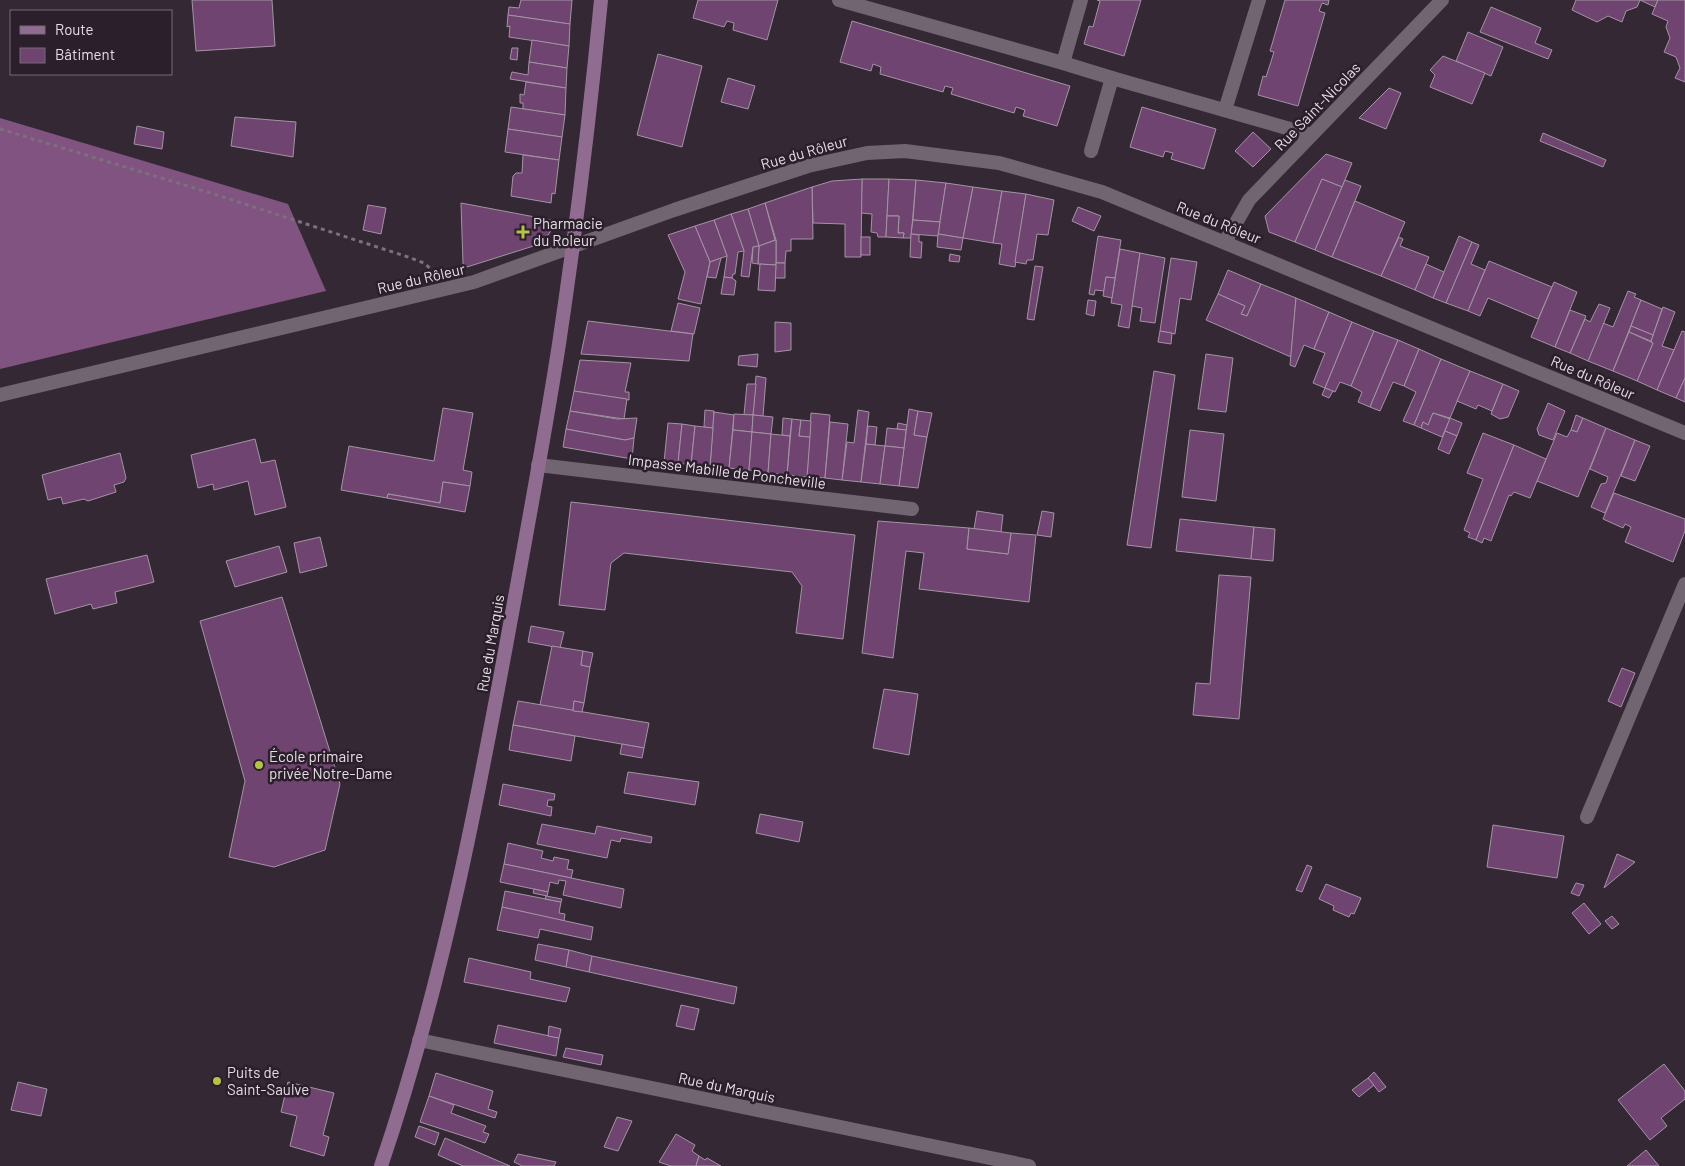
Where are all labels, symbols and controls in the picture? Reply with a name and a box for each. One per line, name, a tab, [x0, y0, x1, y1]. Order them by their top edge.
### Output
legend	[10, 10, 172, 75]
text: Route	[55, 20, 94, 38]
text: Bâtiment	[55, 45, 115, 63]
street label: Rue Saint-Nicolas	[1270, 58, 1364, 154]
street label: Rue du Rôleur	[758, 131, 850, 173]
street label: Rue du Rôleur	[1174, 197, 1264, 247]
place label: Pharmacie du Roleur	[533, 214, 603, 249]
marker: Pharmacie du Roleur	[517, 226, 529, 238]
street label: Rue du Rôleur	[375, 259, 467, 297]
street label: Rue du Rôleur	[1548, 351, 1638, 403]
street label: Impasse Mabille de Poncheville	[627, 450, 827, 492]
street label: Rue du Marquis	[473, 593, 507, 693]
place label: École primaire privée Notre-Dame	[269, 747, 393, 782]
marker: École primaire privée Notre-Dame	[253, 759, 265, 771]
place label: Puits de Saint-Saulve	[227, 1063, 309, 1098]
street label: Rue du Marquis	[677, 1068, 777, 1106]
marker: Puits de Saint-Saulve	[211, 1075, 223, 1087]

